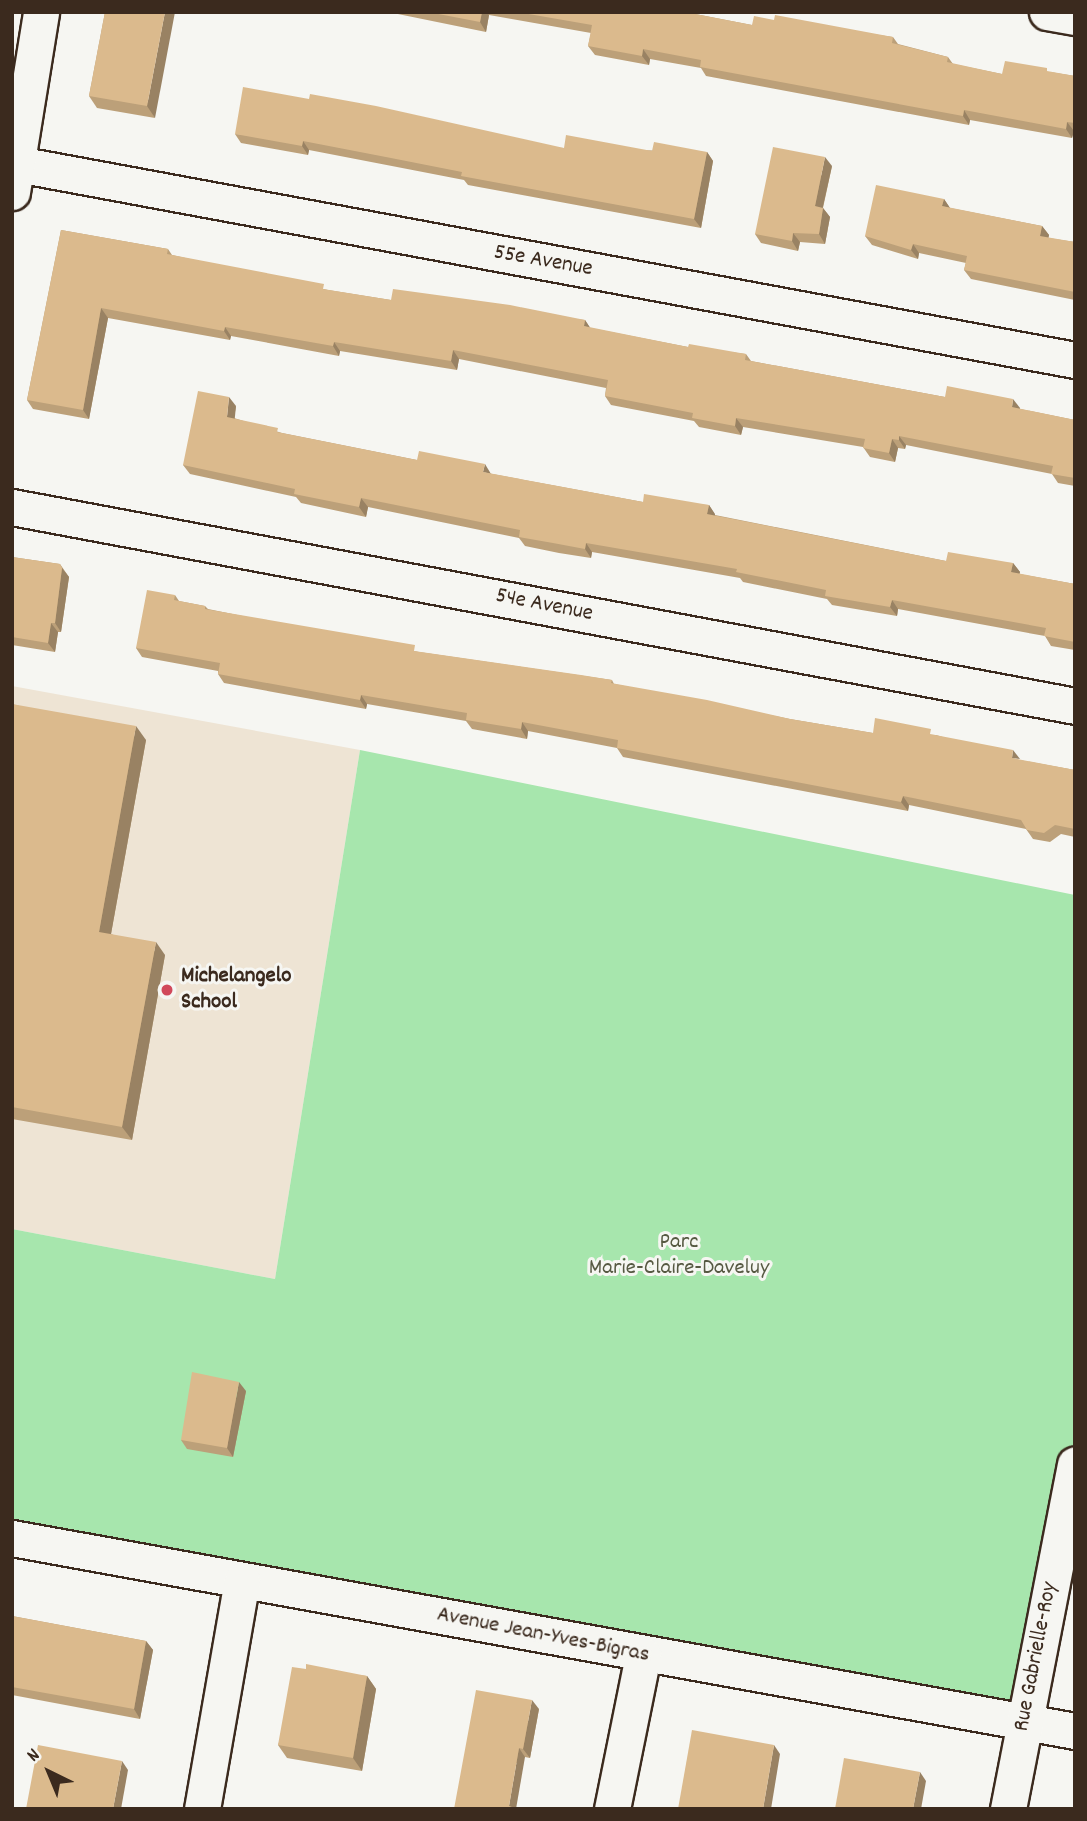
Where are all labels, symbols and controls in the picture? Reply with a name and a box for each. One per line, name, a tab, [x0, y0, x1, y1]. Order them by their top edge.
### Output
street label: 55e Avenue	[492, 240, 594, 284]
street label: 54e Avenue	[493, 583, 595, 629]
place label: Michelangelo School	[181, 963, 291, 1017]
marker: Michelangelo School	[159, 982, 175, 998]
park label: Parc Marie-Claire-Daveluy	[589, 1229, 769, 1283]
street label: Rue Gabrielle-Roy	[1009, 1580, 1065, 1734]
street label: Avenue Jean-Yves-Bigras	[434, 1602, 652, 1670]
north arrow	[14, 1737, 84, 1807]
text: N	[22, 1743, 47, 1769]

